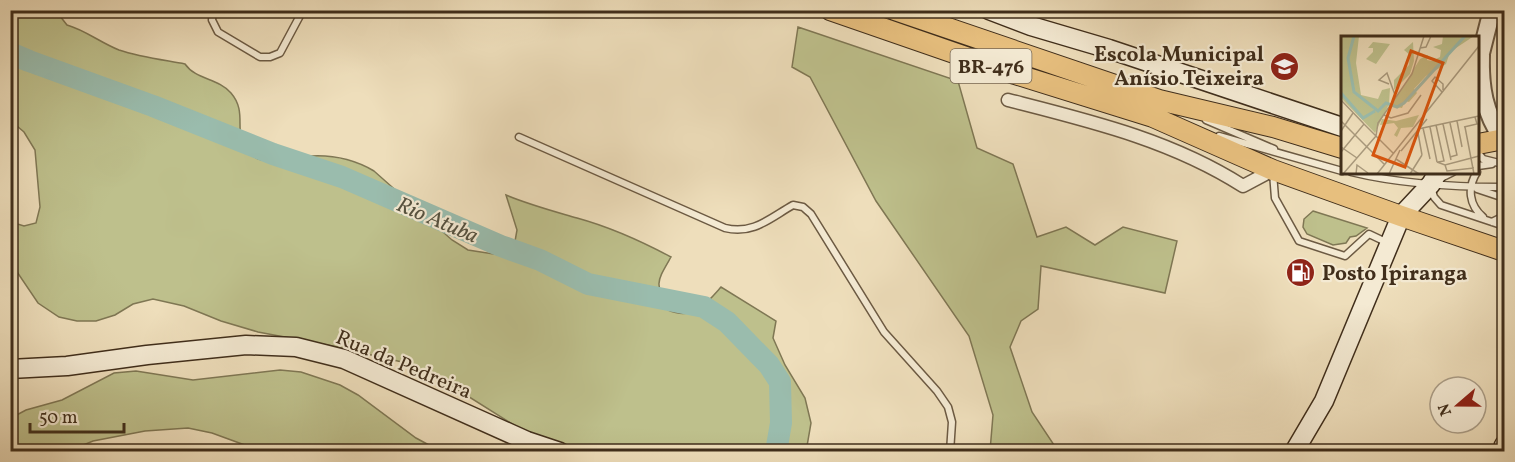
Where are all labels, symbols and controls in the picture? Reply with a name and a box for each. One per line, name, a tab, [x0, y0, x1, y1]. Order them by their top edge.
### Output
inset map	[1341, 36, 1479, 174]
place label: Escola Municipal Anísio Teixeira	[1094, 41, 1264, 94]
road number: BR-476	[950, 49, 1032, 83]
school or university icon: Escola Municipal Anísio Teixeira	[1269, 50, 1301, 82]
water label: Rio Atuba	[391, 190, 483, 252]
fuel station icon: Posto Ipiranga	[1285, 257, 1317, 289]
place label: Posto Ipiranga	[1322, 260, 1467, 289]
street label: Rua da Pedreira	[331, 324, 476, 407]
north arrow	[1428, 375, 1488, 435]
scale bar	[30, 396, 124, 434]
text: N	[1433, 400, 1458, 419]
text: 50 m	[39, 406, 78, 431]

